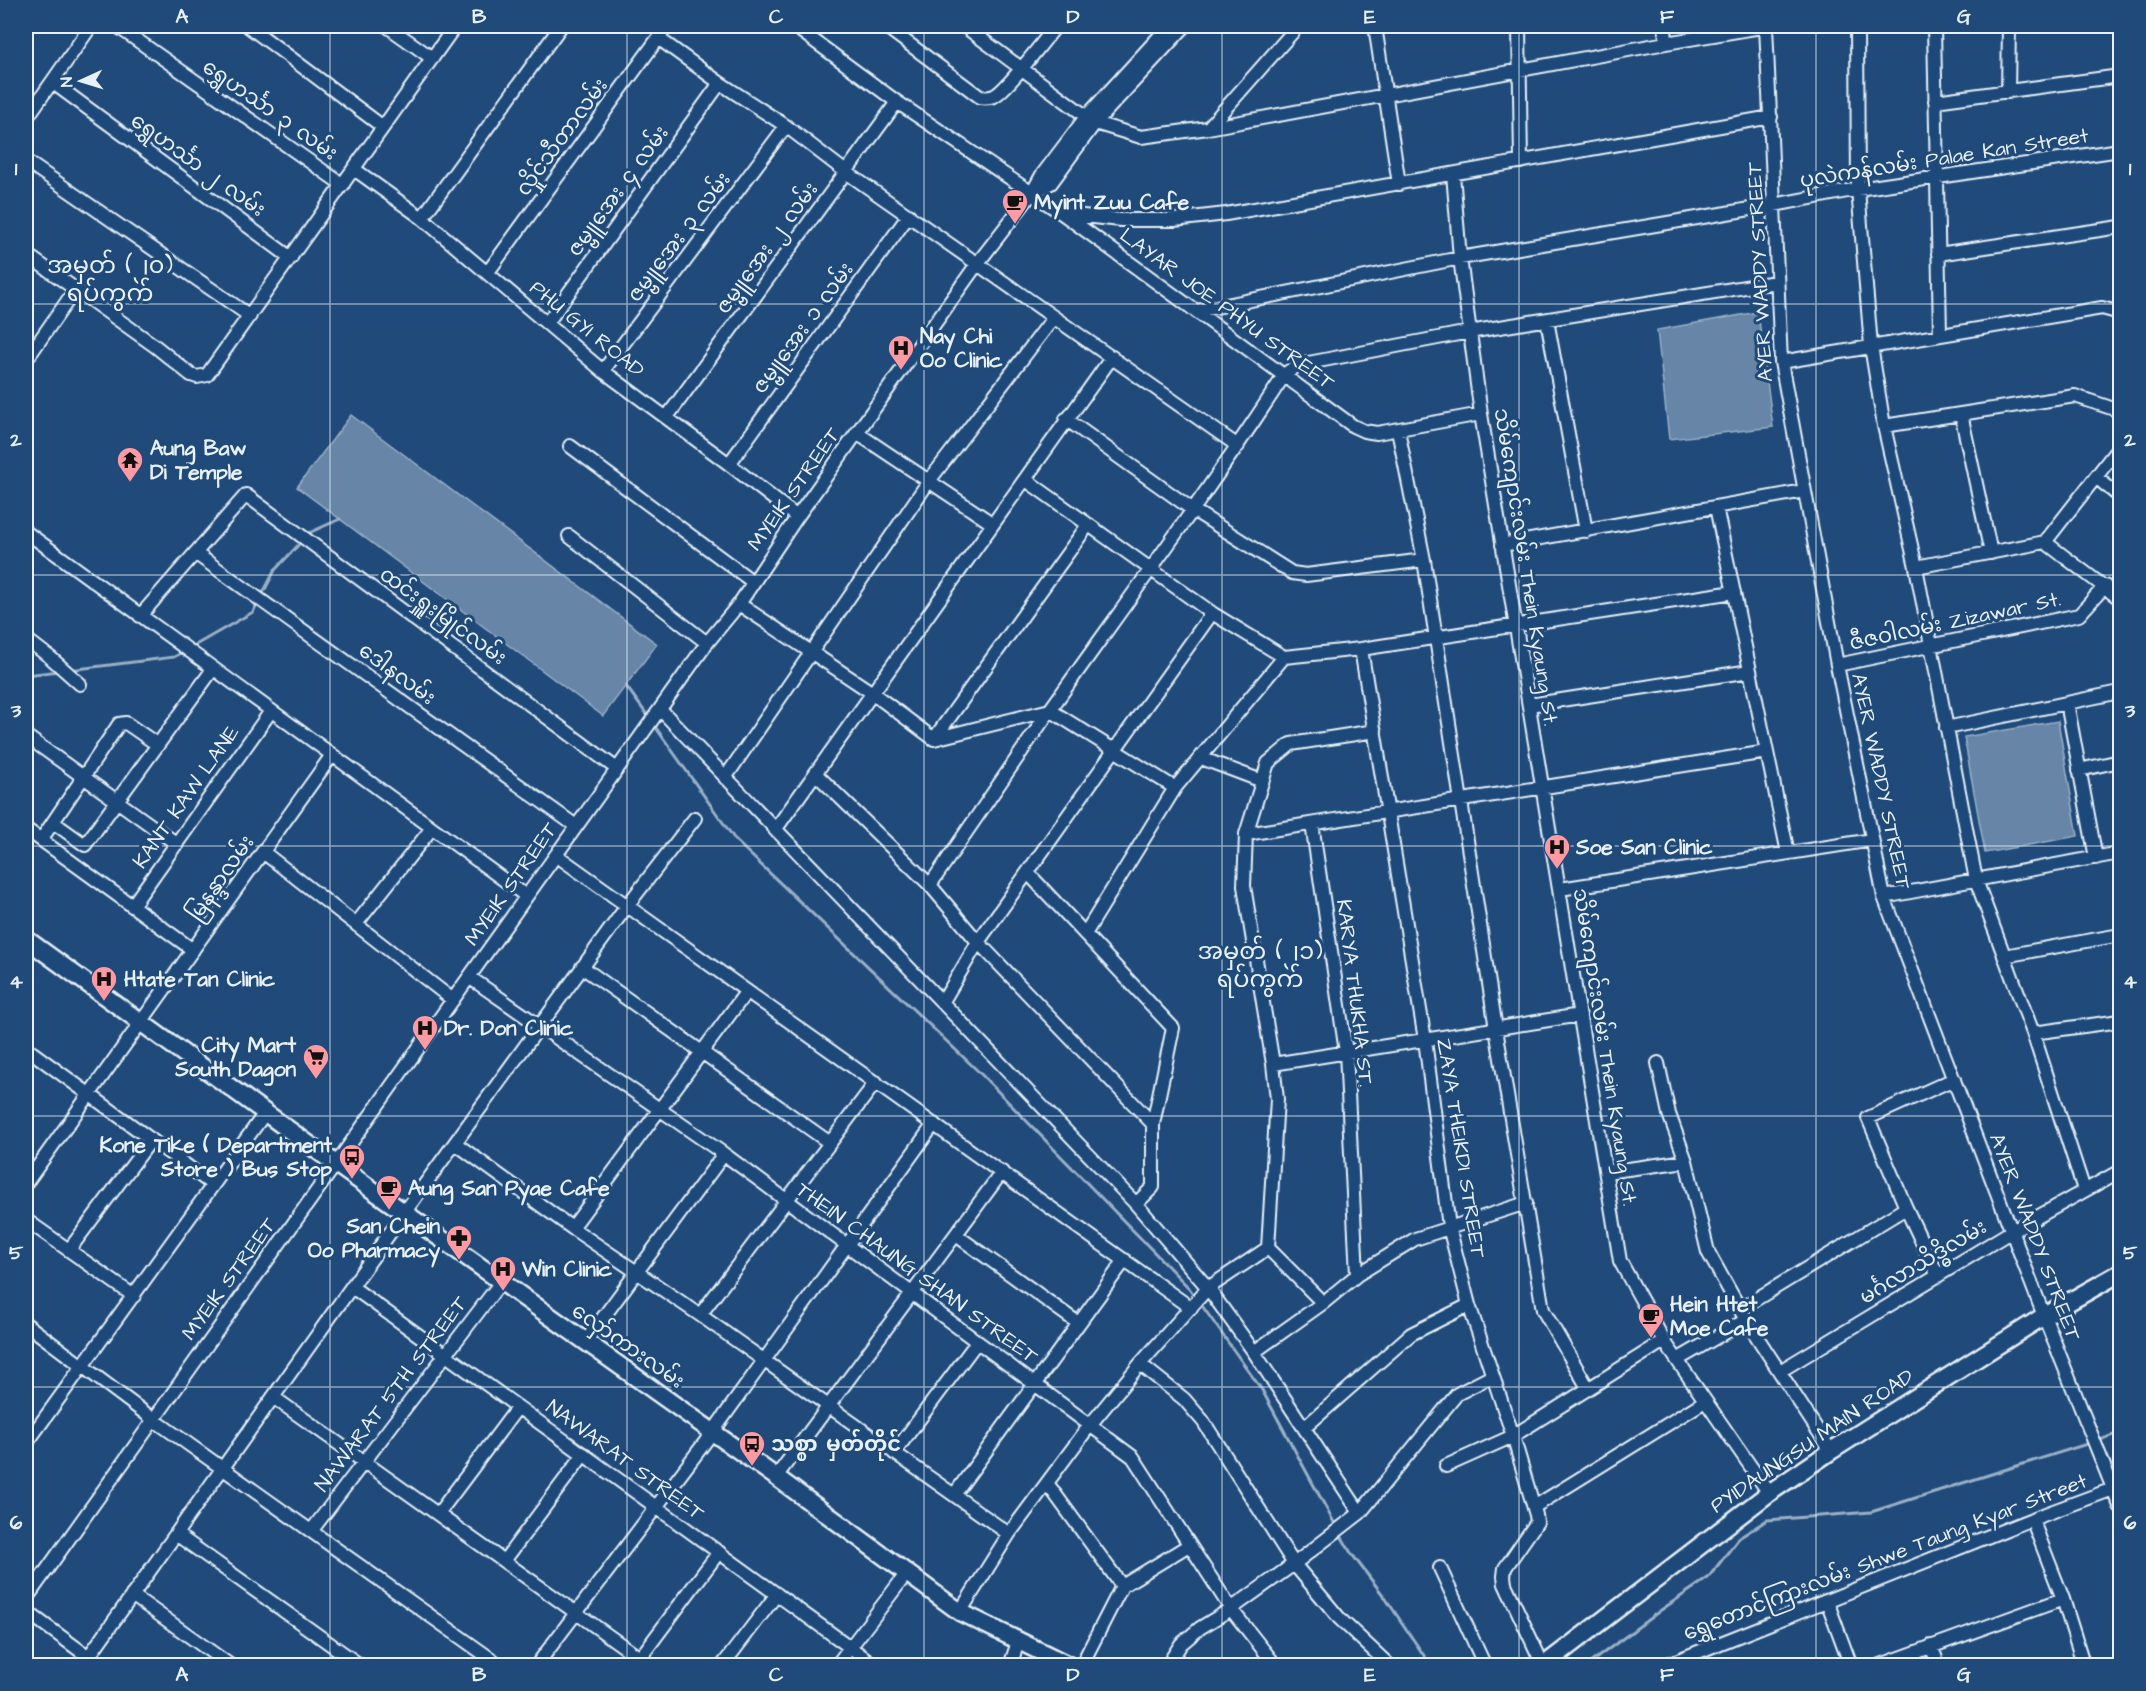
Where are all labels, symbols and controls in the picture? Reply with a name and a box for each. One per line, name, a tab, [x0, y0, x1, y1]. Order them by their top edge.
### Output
text: A	[176, 3, 189, 31]
text: B	[472, 3, 487, 31]
text: C	[769, 3, 784, 31]
text: D	[1067, 3, 1080, 31]
text: E	[1364, 3, 1376, 31]
text: F	[1660, 3, 1675, 31]
text: G	[1957, 3, 1971, 31]
north arrow	[51, 51, 111, 111]
street label: ရွှေဟင်္သာ ၃ လမ်း	[195, 51, 345, 169]
street label: လှိုင်သီတာလမ်း	[508, 71, 616, 203]
text: N	[56, 76, 78, 88]
street label: ရွှေဟင်္သာ ၂ လမ်း	[123, 105, 273, 225]
street label: ဇမ္ဗူအေး ၄ လမ်း	[559, 118, 678, 264]
street label: ပုလဲကန်လမ်း Palae Kan Street	[1797, 119, 2091, 197]
text: 1	[15, 155, 18, 183]
text: 1	[2129, 155, 2132, 183]
street label: AYER WADDY STREET	[1740, 160, 1780, 383]
street label: ဇမ္ဗူအေး ၃ လမ်း	[619, 165, 739, 309]
street label: ဇမ္ဗူအေး ၂ လမ်း	[708, 175, 827, 322]
cafe icon: Myint Zuu Cafe	[1000, 187, 1030, 225]
place label: Myint Zuu Cafe	[1034, 188, 1190, 220]
street label: LAYAR JOE PHYU STREET	[1114, 221, 1341, 397]
district label: အမှတ် (၂၀) ရပ်ကွက်	[47, 249, 173, 312]
street label: ဇမ္ဗူအေး ၁ လမ်း	[744, 255, 863, 401]
street label: PHU GYI ROAD	[524, 274, 651, 384]
place label: Nay Chi Oo Clinic	[920, 322, 1003, 375]
hospital icon: Nay Chi Oo Clinic	[886, 333, 916, 371]
street label: သိမ်ကျောင်းလမ်း Thein Kyaung St.	[1484, 406, 1567, 728]
street label: MYEIK STREET	[741, 421, 848, 557]
text: 2	[9, 426, 22, 454]
text: 2	[2123, 426, 2136, 454]
place label: Aung Baw Di Temple	[150, 434, 246, 488]
temple icon: Aung Baw Di Temple	[115, 445, 145, 483]
street label: ထင်းရှူးမြိုင်လမ်း	[372, 558, 514, 674]
street label: ဇီဇဝါလမ်း Zizawar St.	[1846, 582, 2063, 658]
street label: ဒေါနလမ်း	[351, 634, 443, 714]
street label: AYER WADDY STREET	[1844, 670, 1918, 893]
text: 3	[10, 697, 22, 725]
text: 3	[2124, 697, 2136, 725]
street label: KANT KAW LANE	[126, 719, 247, 874]
street label: MYEIK STREET	[458, 816, 565, 952]
street label: မြနန္ဒာလမ်း	[179, 828, 263, 928]
hospital icon: Soe San Clinic	[1542, 832, 1572, 870]
place label: Soe San Clinic	[1575, 833, 1713, 862]
street label: သိမ်ကျောင်းလမ်း Thein Kyaung St.	[1563, 886, 1646, 1208]
street label: KARYA THUKHA ST.	[1329, 898, 1381, 1088]
district label: အမှတ် (၂၁) ရပ်ကွက်	[1197, 935, 1323, 998]
hospital icon: Htate Tan Clinic	[89, 964, 119, 1002]
place label: Htate Tan Clinic	[124, 965, 276, 994]
text: 4	[9, 968, 23, 996]
text: 4	[2123, 968, 2137, 996]
hospital icon: Dr. Don Clinic	[410, 1013, 440, 1051]
place label: Dr. Don Clinic	[444, 1014, 574, 1043]
place label: City Mart South Dagon	[174, 1031, 297, 1086]
street label: ZAYA THEIKDI STREET	[1429, 1036, 1493, 1261]
supermarket icon: City Mart South Dagon	[301, 1042, 331, 1080]
street label: AYER WADDY STREET	[1982, 1129, 2088, 1346]
place label: Kone Tike ( Department Store ) Bus Stop	[99, 1131, 332, 1185]
bus stop icon: Kone Tike ( Department Store ) Bus Stop	[337, 1142, 367, 1180]
cafe icon: Aung San Pyae Cafe	[374, 1173, 404, 1211]
place label: Aung San Pyae Cafe	[408, 1174, 610, 1206]
street label: THEIN CHAUNG SHAN STREET	[790, 1175, 1045, 1371]
street label: MYEIK STREET	[175, 1211, 284, 1346]
street label: မင်္ဂလာသိဒ္ဓိလမ်း	[1853, 1211, 1993, 1314]
place label: San Chein Oo Pharmacy	[308, 1212, 440, 1268]
pharmacy icon: San Chein Oo Pharmacy	[444, 1223, 474, 1261]
text: 5	[9, 1239, 24, 1267]
text: 5	[2123, 1239, 2138, 1267]
hospital icon: Win Clinic	[488, 1254, 518, 1292]
place label: Win Clinic	[521, 1255, 613, 1284]
street label: NAWARAT 5TH STREET	[308, 1289, 475, 1498]
place label: Hein Htet Moe Cafe	[1670, 1290, 1769, 1343]
street label: လှော်ကားလမ်း	[565, 1295, 691, 1397]
cafe icon: Hein Htet Moe Cafe	[1636, 1301, 1666, 1339]
street label: PYIDAUNGSU MAIN ROAD	[1705, 1362, 1920, 1520]
street label: NAWARAT STREET	[540, 1393, 711, 1528]
place label: သစ္စာ မှတ်တိုင်	[771, 1428, 901, 1461]
bus stop icon: သစ္စာ မှတ်တိုင်	[737, 1429, 767, 1467]
street label: ရွှေတောင်ကြားလမ်း Shwe Taung Kyar Street	[1678, 1464, 2092, 1650]
text: 6	[10, 1509, 23, 1537]
text: 6	[2124, 1509, 2137, 1537]
text: A	[176, 1661, 189, 1689]
text: B	[472, 1661, 487, 1689]
text: C	[769, 1661, 784, 1689]
text: D	[1067, 1661, 1080, 1689]
text: E	[1364, 1661, 1376, 1689]
text: F	[1660, 1661, 1675, 1689]
text: G	[1957, 1661, 1971, 1689]

